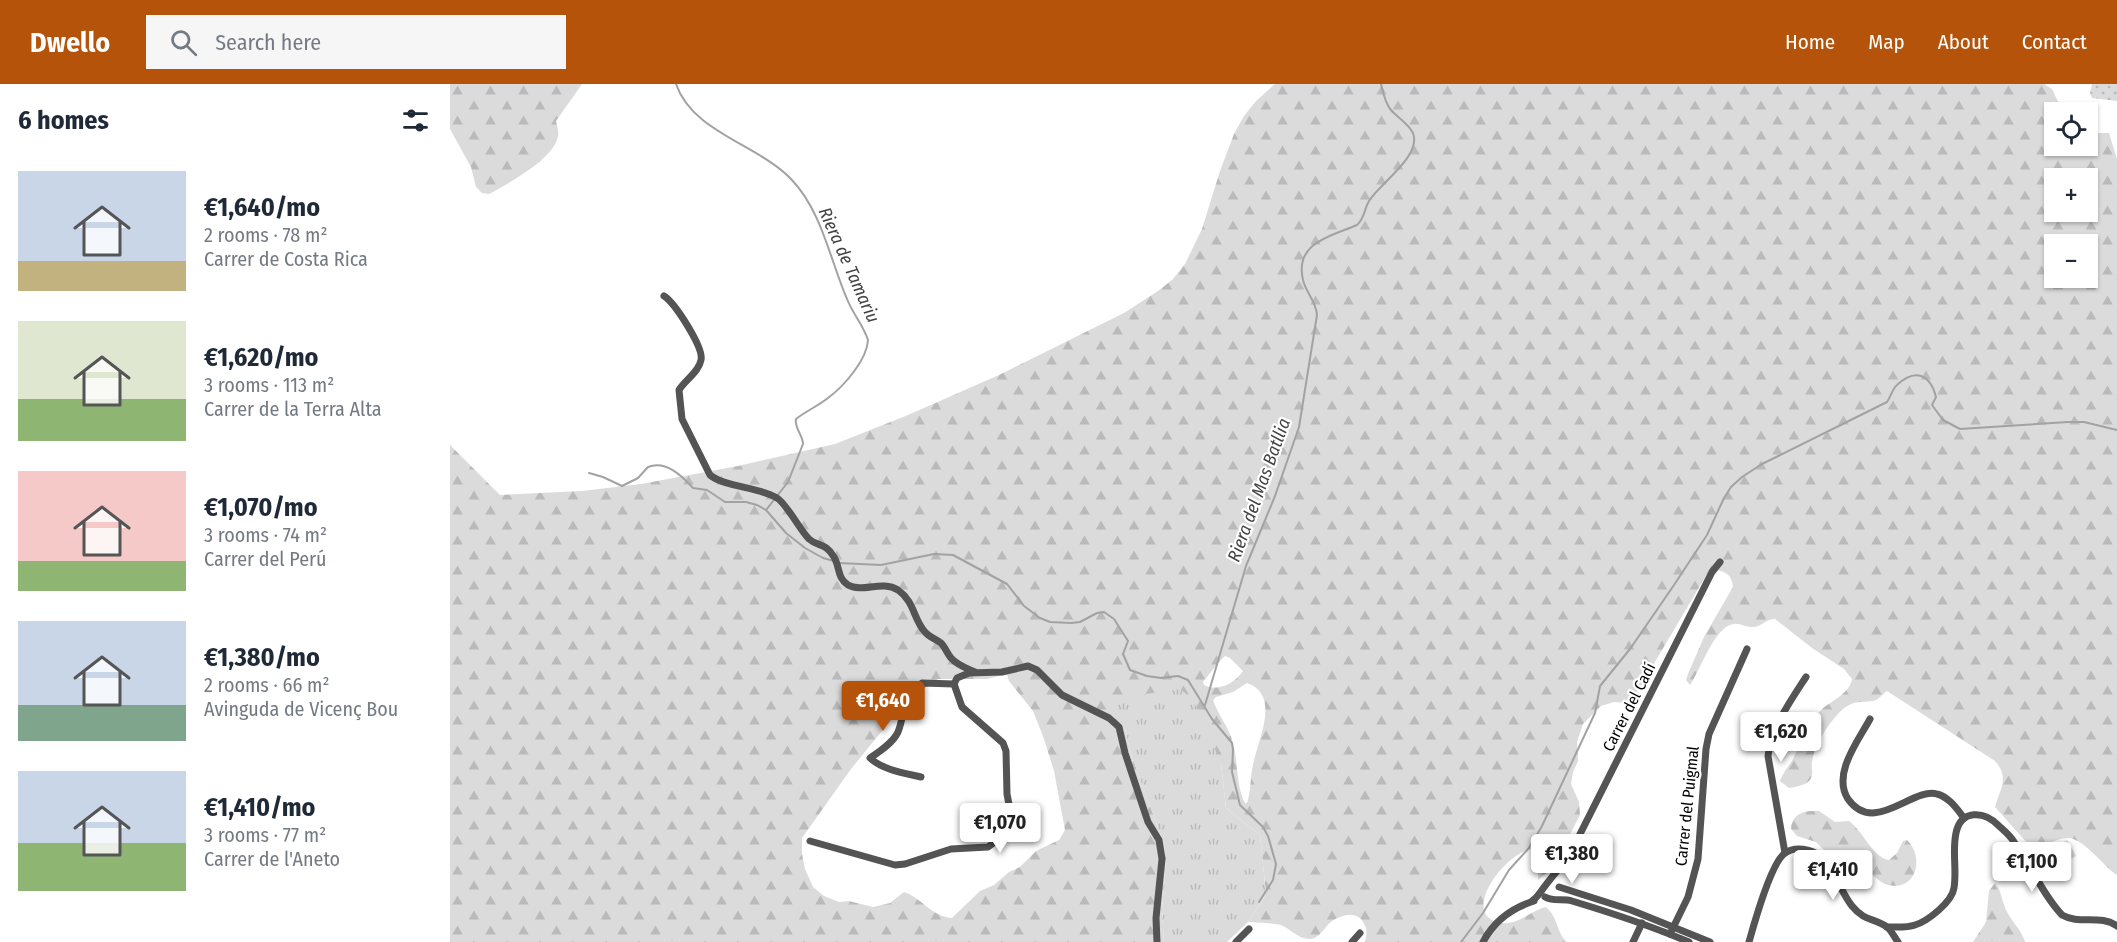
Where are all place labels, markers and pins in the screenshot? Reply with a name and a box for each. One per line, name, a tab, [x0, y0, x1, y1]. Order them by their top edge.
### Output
pin: €1,640	[834, 681, 932, 732]
pin: €1,620	[1732, 712, 1830, 763]
pin: €1,070	[951, 803, 1049, 854]
pin: €1,380	[1523, 834, 1621, 885]
pin: €1,100	[1983, 842, 2081, 893]
pin: €1,410	[1784, 850, 1882, 901]

